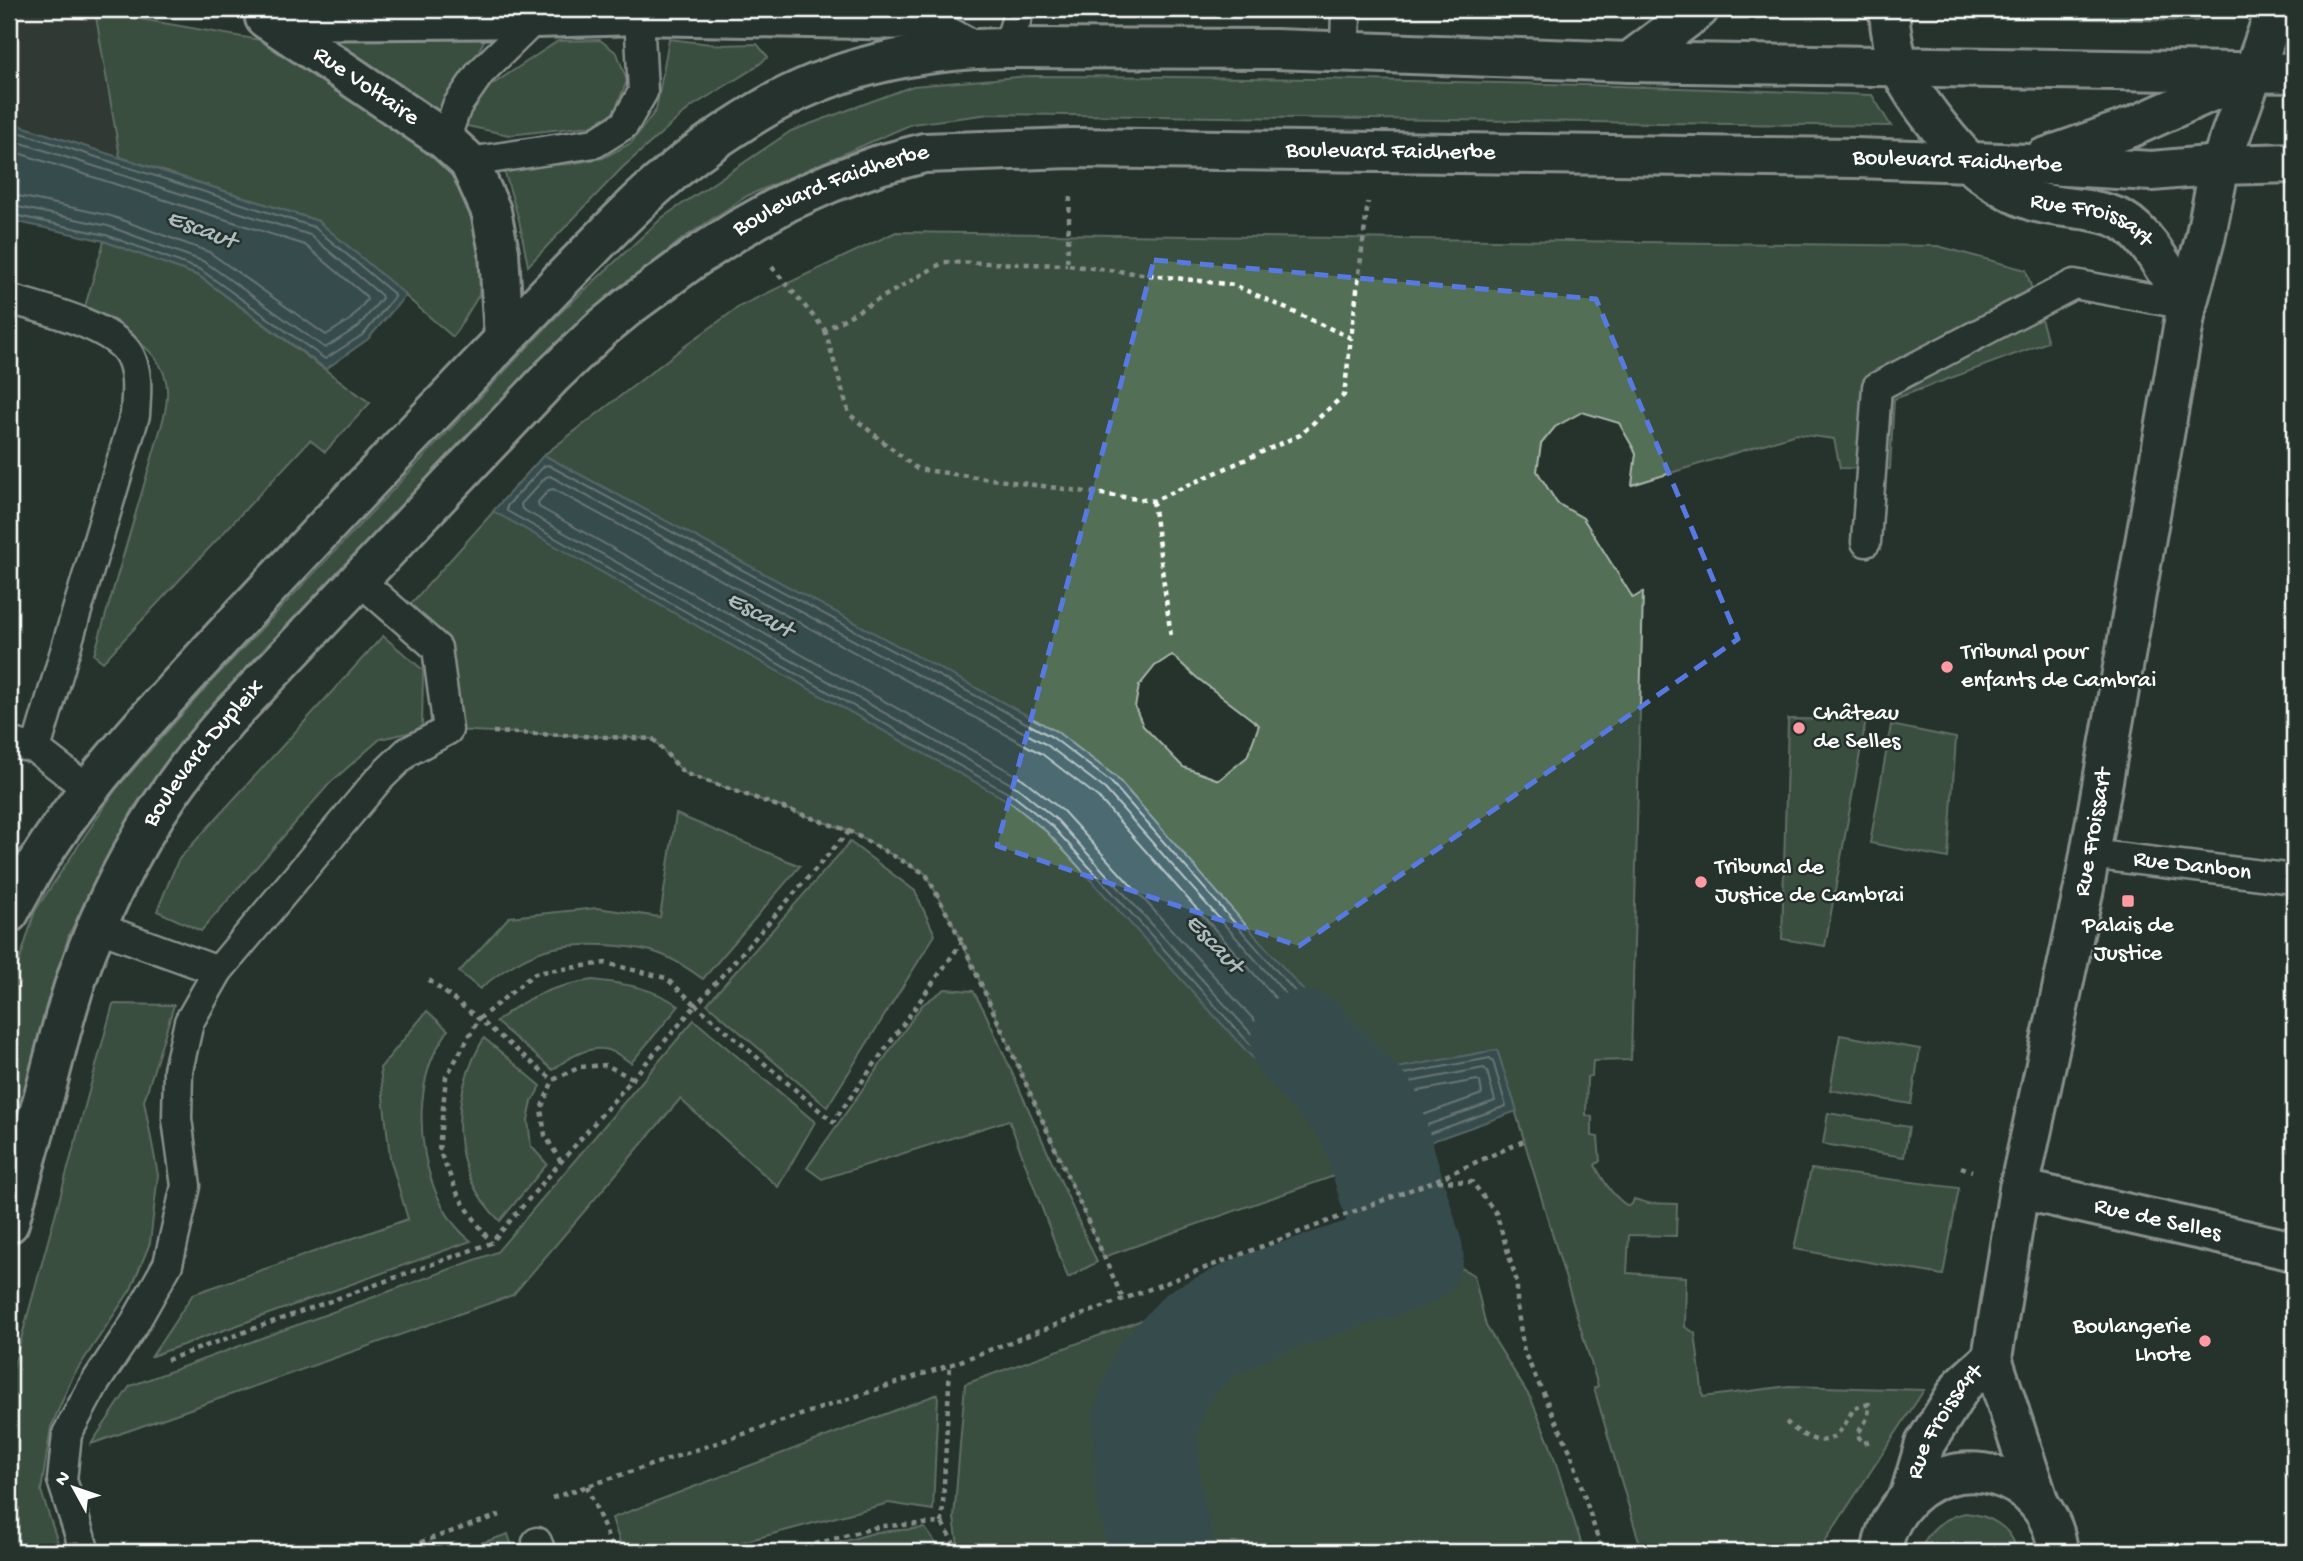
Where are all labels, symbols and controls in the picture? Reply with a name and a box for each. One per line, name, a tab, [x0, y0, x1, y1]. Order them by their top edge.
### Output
street label: Rue Voltaire	[307, 40, 425, 133]
street label: Boulevard Faidherbe	[1285, 136, 1496, 168]
street label: Boulevard Faidherbe	[727, 138, 933, 244]
street label: Boulevard Faidherbe	[1851, 143, 2064, 180]
street label: Rue Froissart	[2027, 186, 2161, 255]
water label: Escaut	[162, 204, 244, 260]
water label: Escaut	[720, 585, 802, 649]
place label: Tribunal pour enfants de Cambrai	[1959, 639, 2156, 696]
marker: Tribunal pour enfants de Cambrai	[1939, 659, 1955, 675]
street label: Boulevard Dupleix	[136, 674, 271, 833]
place label: Château de Selles	[1813, 700, 1902, 757]
marker: Château de Selles	[1791, 720, 1807, 736]
street label: Rue Froissart	[2068, 764, 2120, 899]
street label: Rue Danbon	[2131, 845, 2254, 888]
place label: Tribunal de Justice de Cambrai	[1713, 854, 1904, 911]
marker: Tribunal de Justice de Cambrai	[1693, 874, 1709, 890]
marker: Palais de Justice	[2120, 893, 2136, 909]
water label: Escaut	[1177, 908, 1252, 985]
place label: Palais de Justice	[2081, 912, 2174, 969]
street label: Rue de Selles	[2091, 1192, 2225, 1249]
place label: Boulangerie Lhote	[2072, 1313, 2192, 1370]
marker: Boulangerie Lhote	[2197, 1333, 2213, 1349]
street label: Rue Froissart	[1901, 1357, 1991, 1483]
north arrow	[38, 1452, 108, 1522]
text: N	[51, 1467, 76, 1491]

